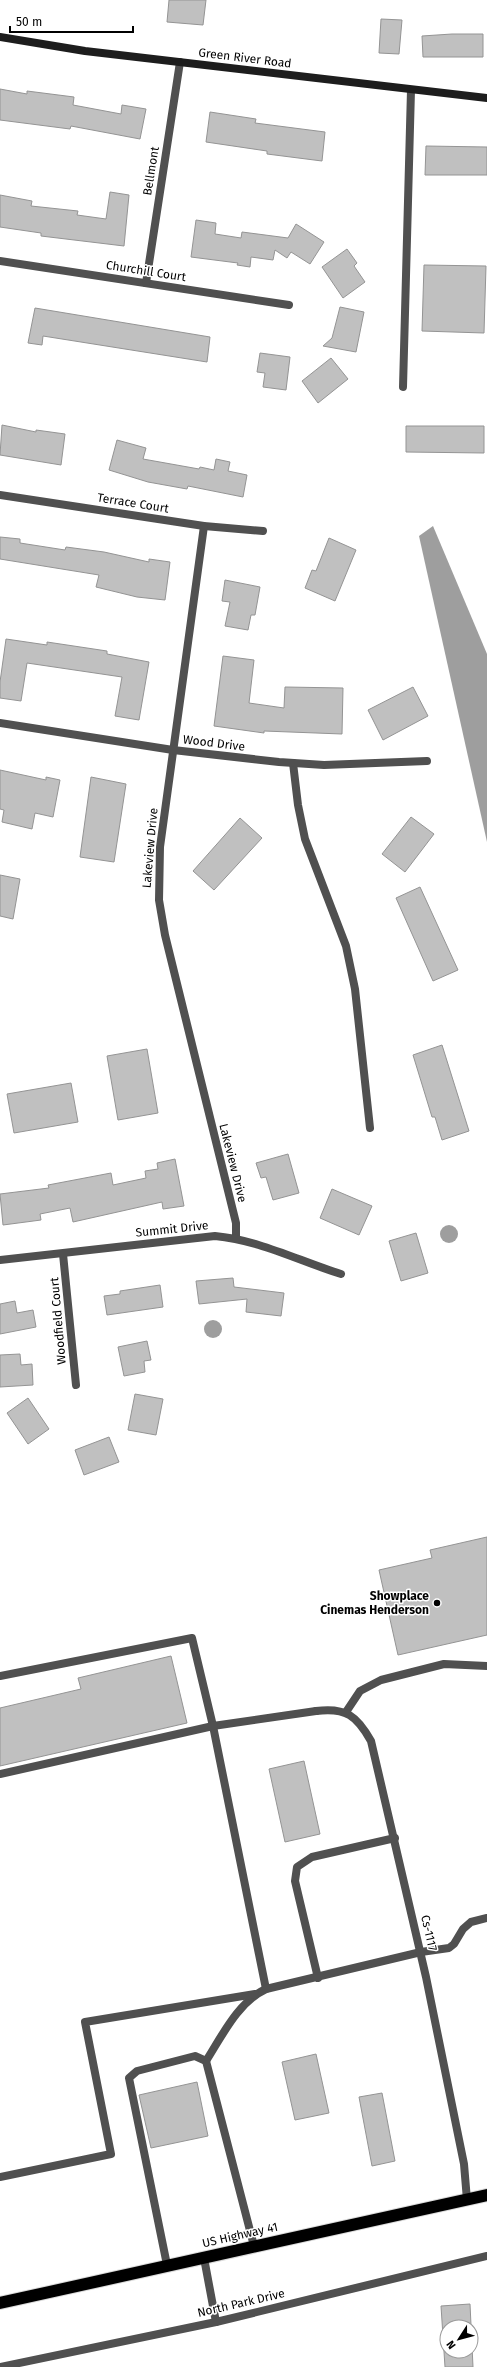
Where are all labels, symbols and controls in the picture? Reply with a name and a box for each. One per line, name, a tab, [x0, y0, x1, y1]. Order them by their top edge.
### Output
scale bar	[10, 8, 133, 34]
text: 50 m	[16, 15, 42, 29]
street label: Green River Road	[198, 45, 292, 71]
street label: Bellmont	[140, 145, 162, 197]
street label: Churchill Court	[105, 258, 188, 284]
street label: Terrace Court	[96, 490, 170, 516]
street label: Wood Drive	[182, 732, 246, 754]
street label: Lakeview Drive	[140, 807, 160, 889]
street label: Lakeview Drive	[216, 1122, 250, 1204]
street label: Summit Drive	[135, 1218, 209, 1240]
street label: Woodfield Court	[47, 1276, 69, 1365]
place label: Showplace Cinemas Henderson	[320, 1589, 429, 1617]
marker: Showplace Cinemas Henderson	[432, 1598, 442, 1608]
street label: Cs-1117	[418, 1914, 440, 1952]
street label: US Highway 41	[201, 2219, 279, 2251]
street label: North Park Drive	[196, 2286, 286, 2320]
north arrow	[439, 2319, 479, 2359]
text: N	[444, 2338, 459, 2351]

